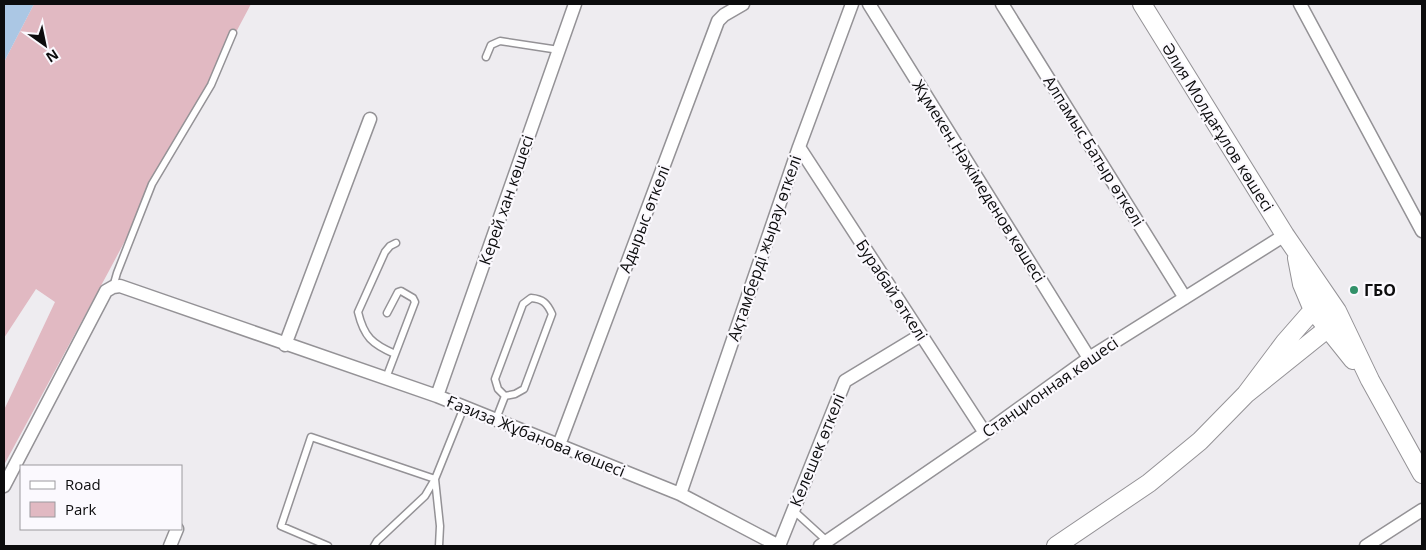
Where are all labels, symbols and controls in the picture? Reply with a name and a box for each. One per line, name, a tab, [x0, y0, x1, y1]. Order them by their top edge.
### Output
north arrow	[20, 20, 70, 70]
street label: Әлия Молдағұлов көшесі	[1157, 38, 1279, 216]
text: N	[42, 45, 62, 67]
street label: Алпамыс Батыр өткелі	[1039, 71, 1149, 231]
street label: Жұмекен Нәжімеденов көшесі	[907, 75, 1051, 287]
street label: Керей хан көшесі	[473, 132, 539, 268]
street label: Ақтамберді жырау өткелі	[722, 152, 806, 344]
street label: Адырыс өткелі	[613, 162, 675, 276]
street label: Бурабай өткелі	[851, 235, 933, 345]
place label: ГБО	[1364, 279, 1396, 301]
marker: ГБО	[1348, 284, 1360, 296]
street label: Станционная көшесі	[978, 332, 1122, 442]
street label: Ғазиза Жұбанова көшесі	[443, 390, 629, 482]
street label: Келешек өткелі	[784, 390, 850, 510]
legend	[20, 465, 182, 530]
text: Road	[65, 474, 101, 494]
text: Park	[65, 499, 96, 519]

